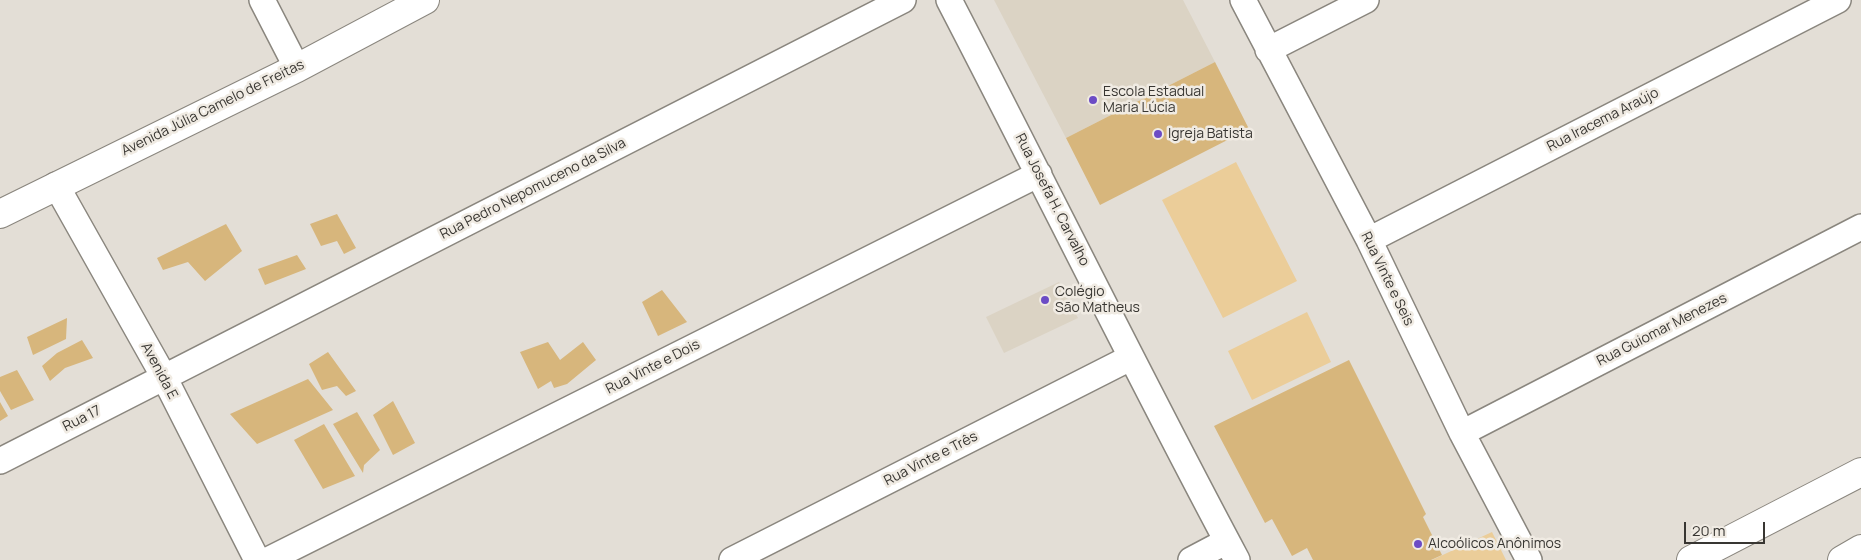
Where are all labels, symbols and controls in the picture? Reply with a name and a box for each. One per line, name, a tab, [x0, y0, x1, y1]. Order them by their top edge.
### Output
street label: Avenida Júlia Camelo de Freitas	[119, 56, 307, 160]
place label: Escola Estadual Maria Lúcia	[1103, 84, 1204, 116]
street label: Rua Iracema Araújo	[1544, 85, 1662, 155]
marker: Escola Estadual Maria Lúcia	[1087, 94, 1099, 106]
place label: Igreja Batista	[1168, 126, 1253, 142]
marker: Igreja Batista	[1152, 128, 1164, 140]
street label: Rua Josefa H. Carvalho	[1011, 131, 1093, 269]
street label: Rua Pedro Nepomuceno da Silva	[437, 135, 629, 243]
street label: Rua Vinte e Seis	[1357, 229, 1417, 329]
place label: Colégio São Matheus	[1055, 284, 1140, 316]
street label: Rua Guiomar Menezes	[1594, 290, 1730, 370]
marker: Colégio São Matheus	[1039, 294, 1051, 306]
street label: Rua Vinte e Dois	[603, 336, 703, 398]
street label: Avenida E	[137, 340, 181, 402]
street label: Rua 17	[60, 402, 104, 436]
street label: Rua Vinte e Três	[881, 428, 981, 490]
scale bar	[1686, 512, 1767, 544]
text: 20 m	[1692, 520, 1725, 541]
place label: Alcoólicos Anônimos	[1428, 536, 1561, 552]
marker: Alcoólicos Anônimos	[1412, 538, 1424, 550]

